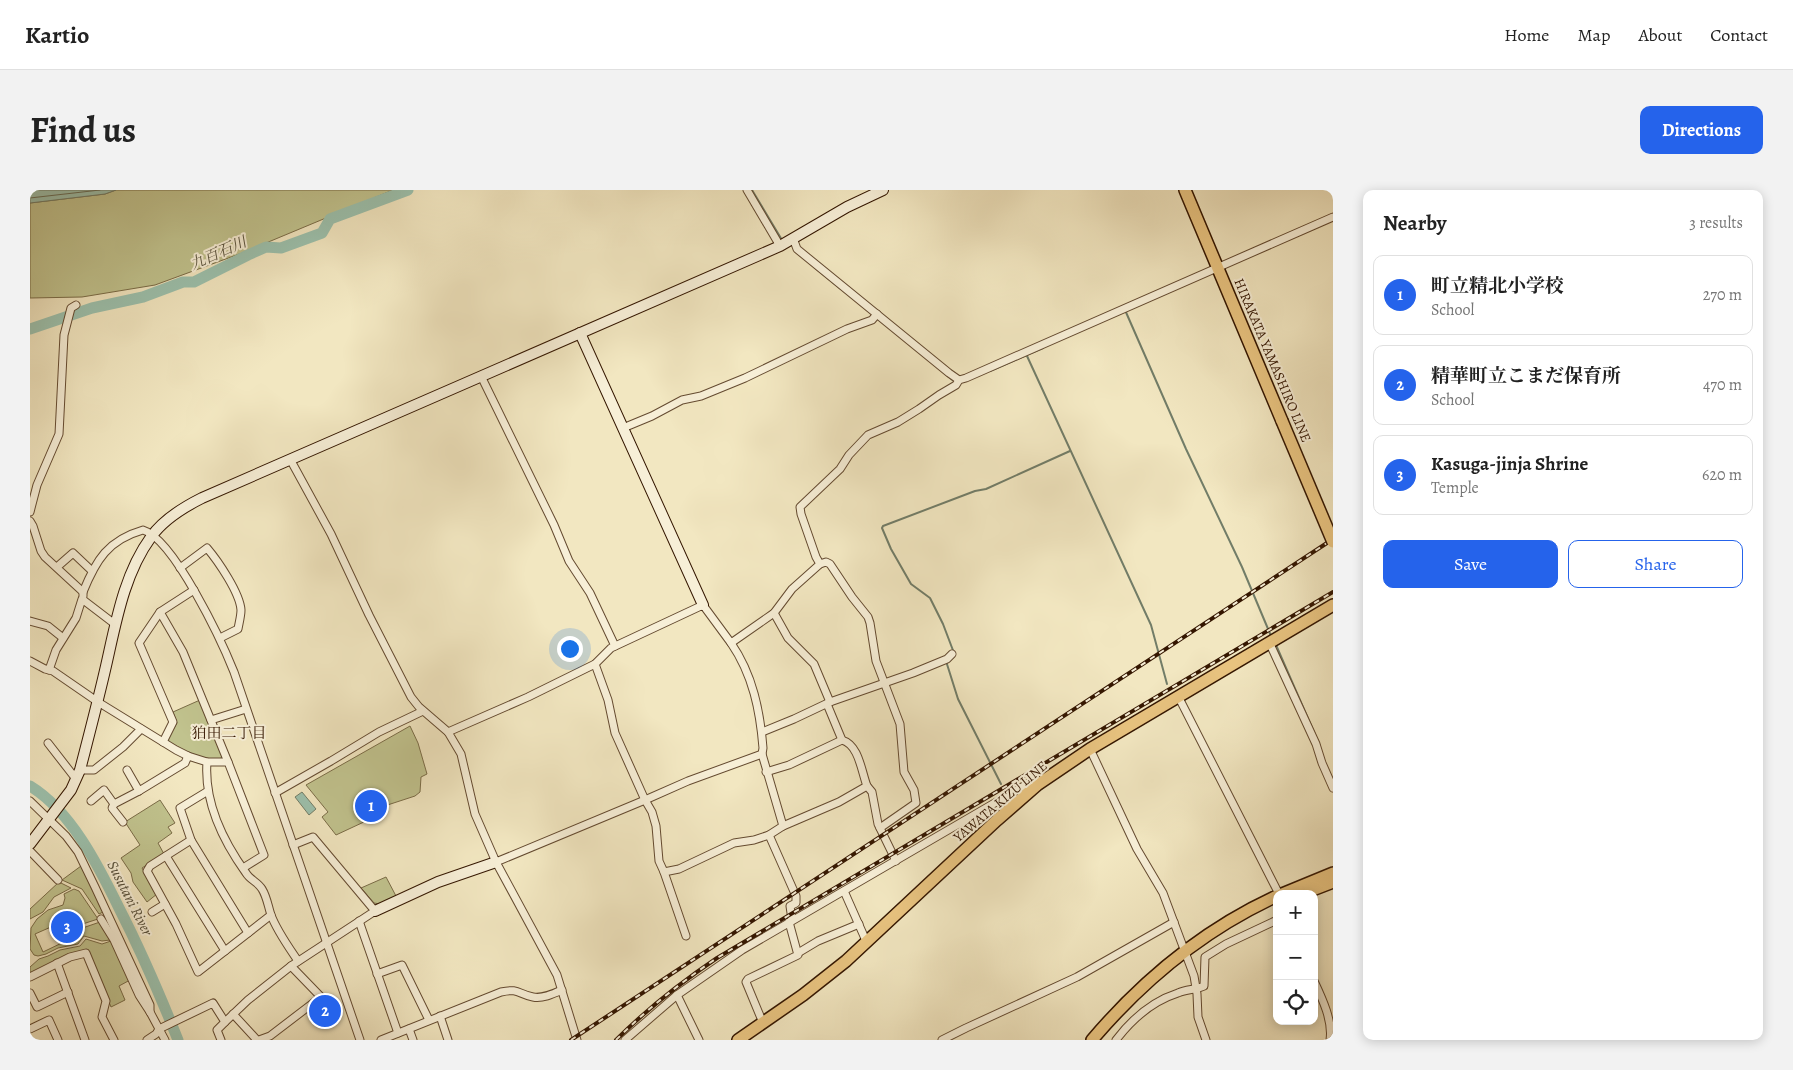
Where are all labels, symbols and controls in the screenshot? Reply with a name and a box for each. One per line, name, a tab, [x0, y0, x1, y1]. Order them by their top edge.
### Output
text: Kartio	[25, 19, 89, 51]
text: Home	[1504, 23, 1549, 47]
text: Map	[1577, 23, 1610, 47]
text: About	[1638, 23, 1682, 47]
text: Contact	[1710, 23, 1768, 47]
text: Find us	[30, 106, 136, 154]
button: Directions	[1640, 106, 1763, 154]
text: Nearby	[1383, 209, 1446, 237]
text: 3 results	[1689, 212, 1743, 234]
water label: 九百石川	[187, 231, 251, 274]
text: 町立精北小学校	[1431, 273, 1564, 299]
street label: HIRAKATA YAMASHIRO LINE	[1229, 275, 1316, 445]
text: 1	[1397, 284, 1403, 306]
text: 270 m	[1703, 284, 1742, 306]
text: School	[1431, 299, 1474, 321]
text: 精華町立こまだ保育所	[1431, 363, 1621, 389]
text: 2	[1396, 374, 1404, 396]
text: 470 m	[1703, 374, 1742, 396]
text: School	[1431, 389, 1474, 411]
text: Kasuga-jinja Shrine	[1431, 451, 1588, 477]
text: 3	[1397, 464, 1403, 486]
text: 620 m	[1702, 464, 1742, 486]
text: Temple	[1431, 477, 1479, 499]
button: Save	[1383, 540, 1558, 588]
button: Share	[1568, 540, 1743, 588]
your location	[557, 636, 583, 662]
district label: 狛田二丁目	[191, 723, 267, 743]
street label: YAWATA KIZU LINE	[948, 756, 1051, 847]
pin: 1	[355, 787, 387, 825]
water label: Susutani River	[103, 857, 158, 940]
map controls	[1273, 890, 1318, 1025]
button: +	[1273, 890, 1318, 935]
pin: 3	[51, 908, 83, 946]
button: −	[1273, 935, 1318, 980]
button: locate	[1273, 980, 1318, 1025]
pin: 2	[309, 992, 341, 1030]

